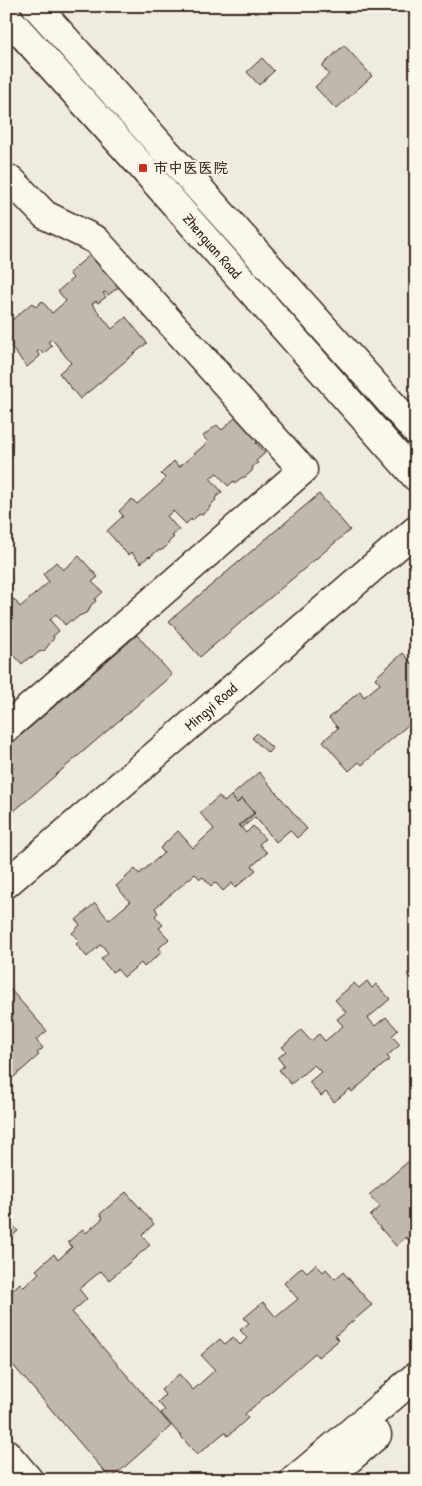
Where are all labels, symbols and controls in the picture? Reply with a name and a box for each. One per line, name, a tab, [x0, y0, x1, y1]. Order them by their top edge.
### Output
place label: 市中医医院	[153, 157, 228, 178]
marker: 市中医医院	[137, 162, 149, 174]
street label: Zhenguan Road	[178, 209, 247, 283]
street label: Mingyi Road	[180, 678, 242, 735]

